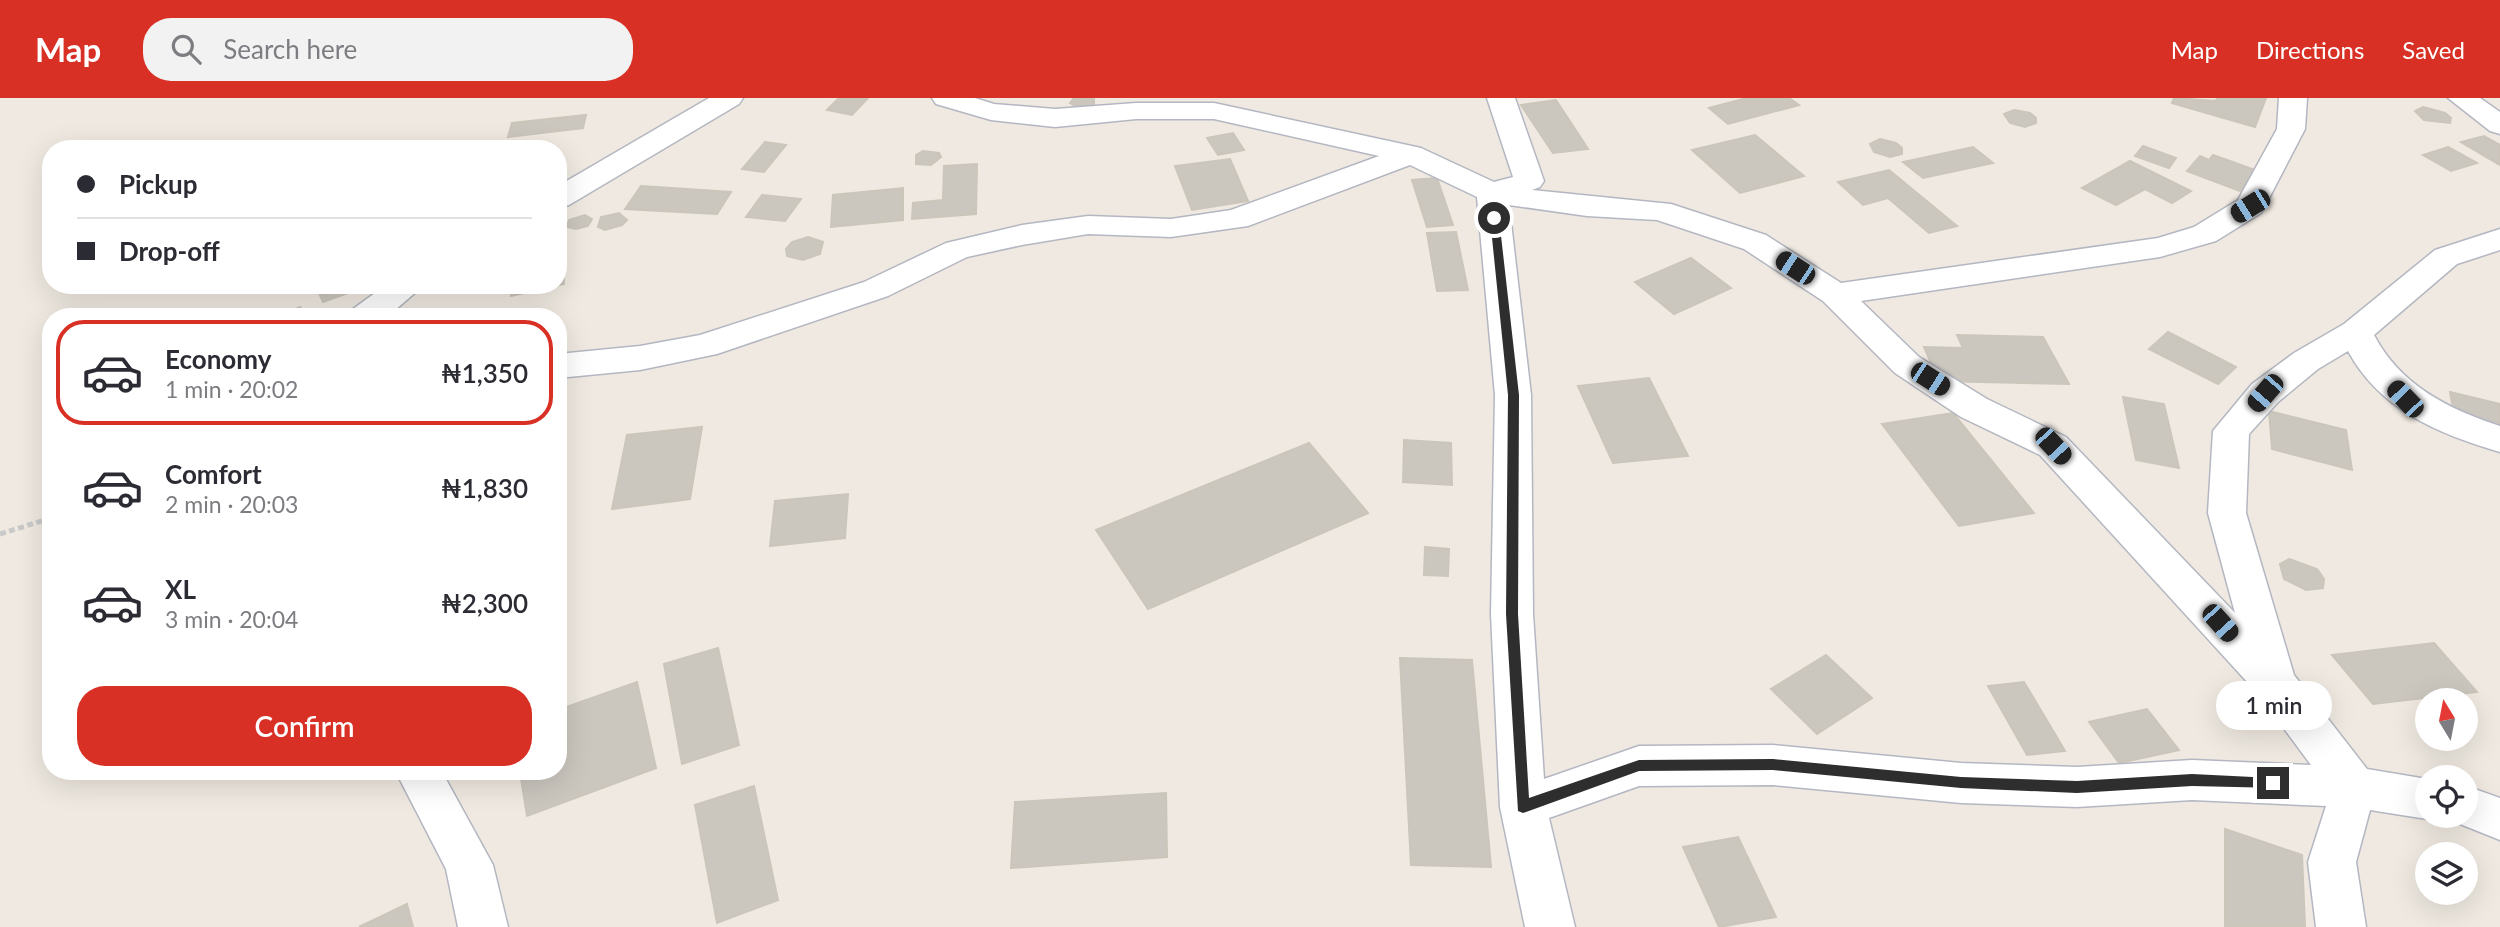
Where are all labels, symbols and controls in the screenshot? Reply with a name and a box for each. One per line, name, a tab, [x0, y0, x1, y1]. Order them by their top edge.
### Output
search box	[143, 18, 633, 81]
text: Map	[35, 29, 101, 69]
icon: search	[167, 30, 205, 68]
text: Search here	[223, 33, 357, 65]
text: Map	[2171, 35, 2218, 64]
text: Directions	[2256, 35, 2364, 64]
text: Saved	[2402, 35, 2465, 64]
text: Pickup	[119, 168, 198, 200]
car	[2227, 186, 2274, 226]
route start	[1478, 202, 1510, 234]
text: Drop-off	[119, 235, 220, 267]
car	[1772, 248, 1819, 288]
icon: car	[81, 341, 144, 404]
text: Economy	[165, 343, 271, 375]
text: ₦1,350	[441, 357, 528, 389]
car	[1907, 359, 1954, 399]
car	[2244, 370, 2287, 416]
text: 1 min · 20:02	[165, 375, 298, 403]
car	[2383, 377, 2428, 421]
car	[2031, 423, 2076, 469]
icon: car	[81, 456, 144, 519]
text: Comfort	[165, 458, 262, 490]
text: ₦1,830	[441, 472, 528, 504]
text: 2 min · 20:03	[165, 490, 298, 518]
icon: car	[81, 571, 144, 634]
text: XL	[165, 573, 196, 605]
text: ₦2,300	[441, 587, 528, 619]
car	[2199, 600, 2242, 646]
text: 3 min · 20:04	[165, 605, 298, 633]
callout: 1 min	[2215, 682, 2331, 730]
button: Confirm	[77, 686, 532, 766]
north arrow	[2415, 688, 2478, 751]
map controls	[2415, 688, 2478, 905]
text: 1 min	[2246, 691, 2302, 719]
button: locate	[2415, 765, 2478, 828]
route end	[2257, 767, 2289, 799]
button: layers	[2415, 842, 2478, 905]

